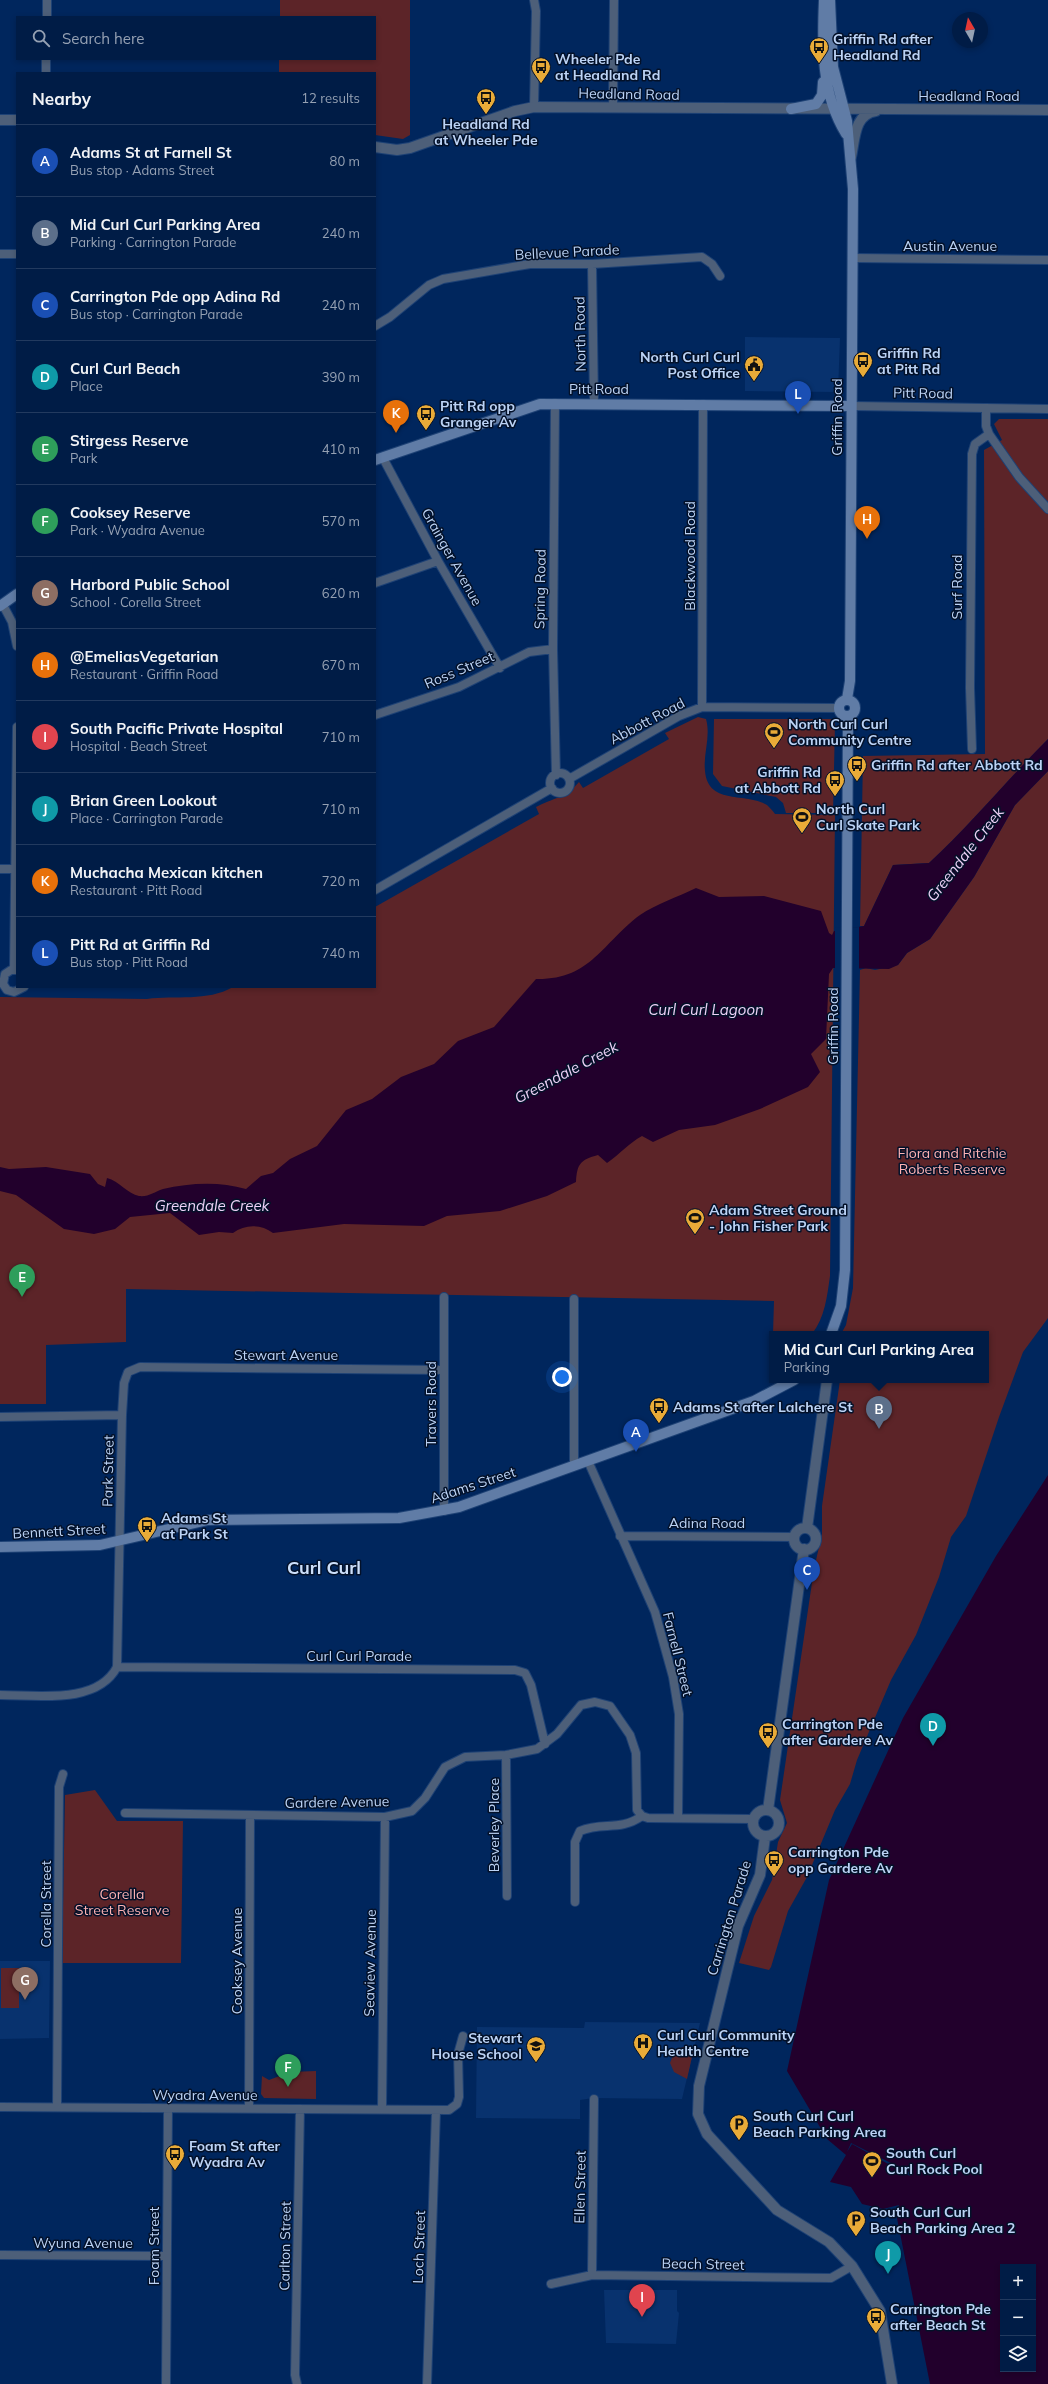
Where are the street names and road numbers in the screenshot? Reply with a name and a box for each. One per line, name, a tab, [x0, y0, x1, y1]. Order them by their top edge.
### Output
street label: Headland Road	[578, 84, 680, 104]
street label: Headland Road	[918, 87, 1020, 105]
street label: Austin Avenue	[903, 237, 997, 255]
street label: Bellevue Parade	[514, 240, 620, 264]
street label: North Road	[570, 296, 590, 372]
street label: Griffin Road	[828, 378, 846, 456]
street label: Pitt Road	[569, 380, 629, 398]
street label: Pitt Road	[893, 383, 953, 403]
street label: Blackwood Road	[681, 501, 699, 611]
street label: Grainger Avenue	[418, 505, 486, 609]
street label: Spring Road	[530, 549, 550, 629]
street label: Surf Road	[948, 555, 966, 619]
street label: Ross Street	[422, 647, 497, 693]
street label: Abbott Road	[606, 694, 688, 748]
street label: Griffin Road	[824, 987, 842, 1065]
street label: Stewart Avenue	[234, 1346, 338, 1364]
street label: Travers Road	[422, 1361, 440, 1447]
street label: Park Street	[98, 1435, 118, 1507]
street label: Adams Street	[428, 1463, 518, 1507]
street label: Adina Road	[669, 1514, 745, 1532]
street label: Bennett Street	[12, 1520, 106, 1542]
street label: Farnell Street	[659, 1610, 697, 1698]
street label: Curl Curl Parade	[306, 1647, 412, 1665]
street label: Beverley Place	[485, 1778, 503, 1872]
street label: Gardere Avenue	[285, 1792, 389, 1812]
street label: Carrington Parade	[703, 1858, 755, 1978]
street label: Corella Street	[37, 1860, 55, 1948]
street label: Cooksey Avenue	[228, 1908, 246, 2014]
street label: Seaview Avenue	[360, 1909, 380, 2017]
street label: Wyadra Avenue	[152, 2086, 258, 2104]
street label: Ellen Street	[570, 2150, 590, 2224]
street label: Carlton Street	[275, 2201, 295, 2291]
street label: Foam Street	[145, 2207, 163, 2285]
street label: Loch Street	[409, 2210, 429, 2284]
street label: Wyuna Avenue	[33, 2234, 133, 2252]
street label: Beach Street	[661, 2254, 745, 2274]

